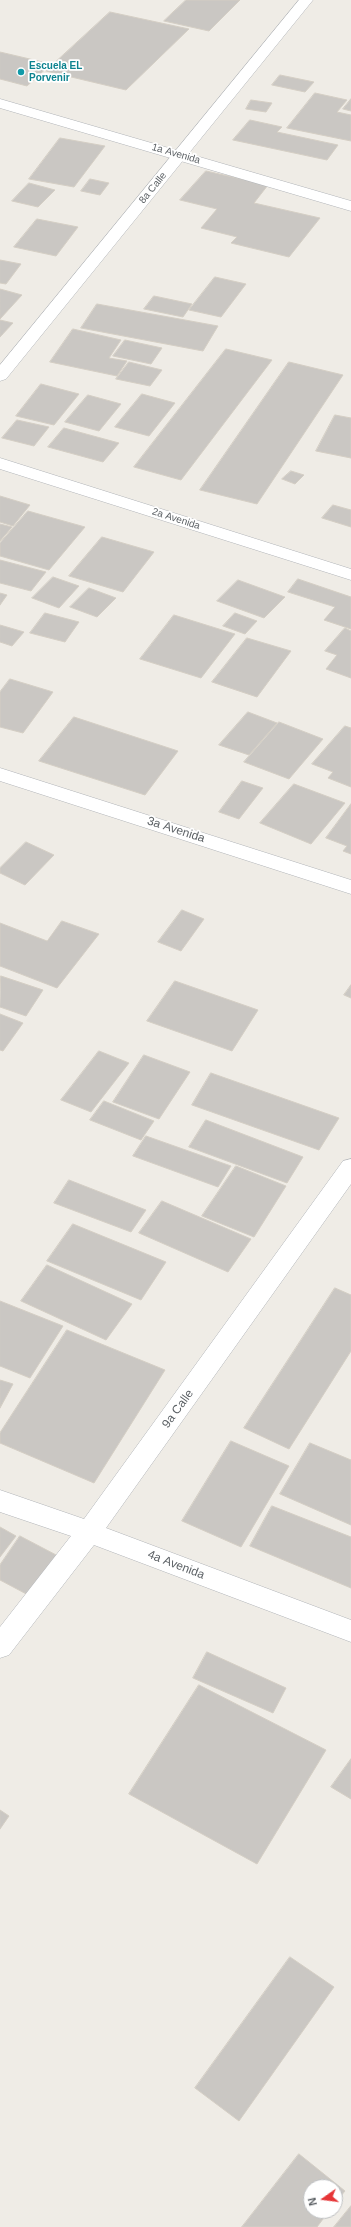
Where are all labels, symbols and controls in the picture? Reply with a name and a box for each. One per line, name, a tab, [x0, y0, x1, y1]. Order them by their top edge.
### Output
place label: Escuela EL Porvenir	[29, 60, 82, 84]
marker: Escuela EL Porvenir	[16, 67, 26, 77]
street label: 1a Avenida	[150, 141, 202, 167]
street label: 8a Calle	[137, 170, 169, 206]
street label: 2a Avenida	[150, 506, 202, 532]
street label: 3a Avenida	[145, 814, 207, 846]
street label: 9a Calle	[159, 1387, 197, 1431]
street label: 4a Avenida	[145, 1548, 207, 1582]
north arrow	[303, 2179, 343, 2219]
text: N	[306, 2196, 319, 2207]

